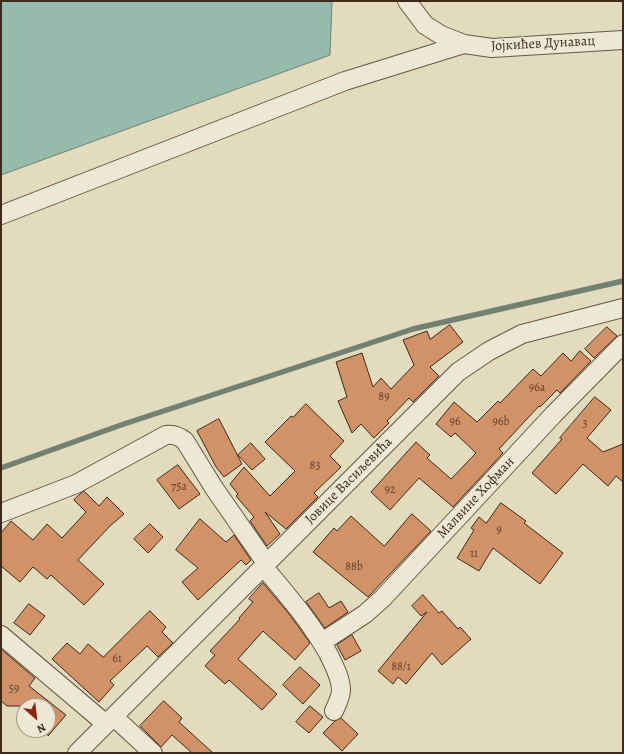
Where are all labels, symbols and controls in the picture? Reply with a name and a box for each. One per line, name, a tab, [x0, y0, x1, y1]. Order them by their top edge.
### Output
street label: Јојкићев Дунавац	[491, 33, 595, 55]
house number: 96a	[529, 381, 545, 395]
house number: 89	[378, 390, 390, 404]
house number: 96	[449, 415, 461, 429]
house number: 96b	[492, 415, 510, 429]
house number: 3	[583, 417, 587, 431]
street label: Јовице Васиљевића	[302, 434, 396, 528]
street label: Малвине Хофман	[434, 454, 518, 542]
house number: 83	[310, 459, 320, 473]
house number: 75a	[171, 480, 187, 494]
house number: 92	[384, 483, 396, 497]
house number: 9	[496, 523, 502, 537]
house number: 11	[470, 547, 478, 561]
house number: 88b	[345, 560, 363, 574]
house number: 61	[112, 652, 122, 666]
house number: 88/1	[391, 660, 411, 674]
house number: 59	[9, 682, 19, 696]
north arrow	[16, 698, 56, 738]
text: N	[34, 720, 48, 737]

